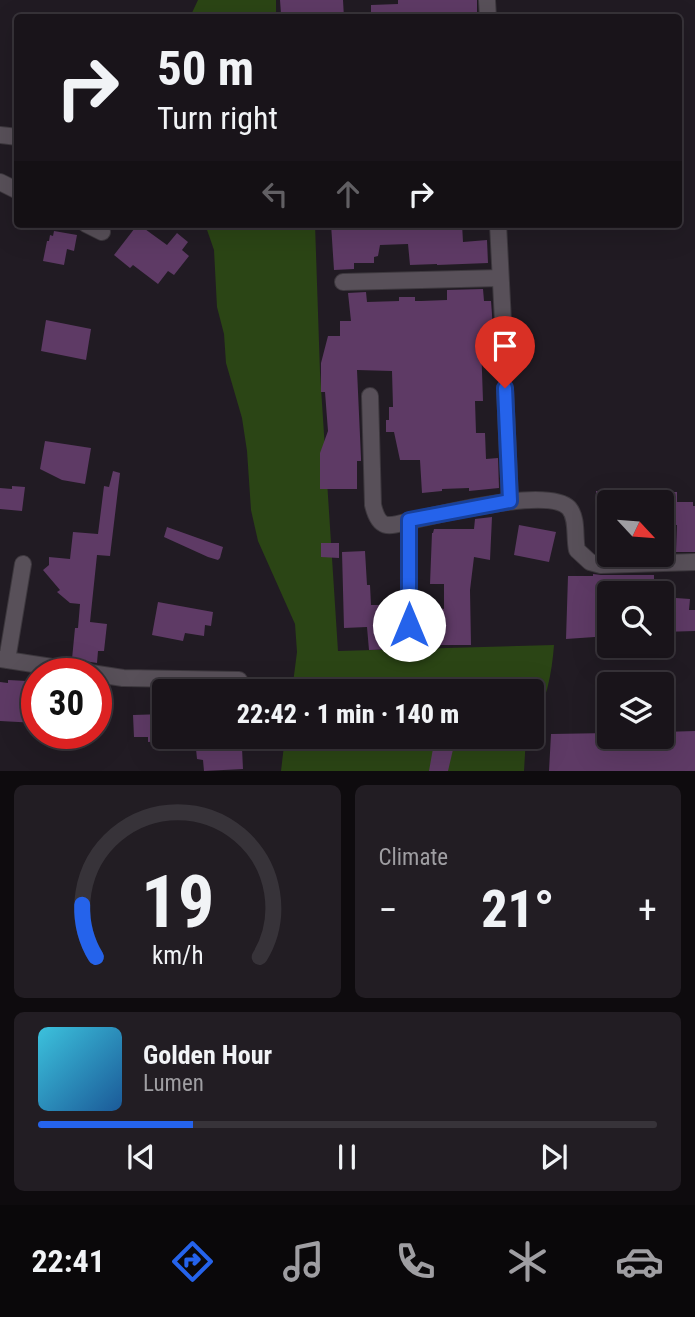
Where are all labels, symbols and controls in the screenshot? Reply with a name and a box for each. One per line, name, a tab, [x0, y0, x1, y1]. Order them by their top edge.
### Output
text: 50 m	[157, 40, 254, 97]
icon: right	[42, 42, 133, 133]
text: Turn right	[157, 99, 278, 137]
icon: left	[256, 175, 294, 213]
icon: ahead	[329, 175, 367, 213]
icon: right	[402, 175, 440, 213]
pin	[475, 316, 535, 388]
icon: arrive	[486, 327, 524, 365]
north arrow	[597, 490, 674, 567]
map controls	[597, 490, 674, 749]
button: search	[597, 581, 674, 658]
position arrow	[372, 588, 446, 662]
speed limit sign: 30	[21, 658, 112, 749]
button: layers	[597, 672, 674, 749]
text: 22:42 · 1 min · 140 m	[237, 699, 459, 729]
text: Climate	[379, 844, 448, 871]
text: 19	[140, 860, 214, 946]
text: 21°	[481, 879, 554, 940]
text: −	[379, 888, 398, 932]
text: +	[638, 888, 657, 932]
text: km/h	[152, 941, 203, 970]
text: Golden Hour	[143, 1040, 272, 1070]
text: Lumen	[143, 1070, 204, 1097]
icon: previous	[122, 1138, 160, 1176]
icon: pause	[328, 1138, 366, 1176]
icon: next	[535, 1138, 573, 1176]
icon: directions	[168, 1237, 217, 1286]
icon: music	[279, 1237, 328, 1286]
icon: phone	[391, 1237, 440, 1286]
icon: climate	[503, 1237, 552, 1286]
icon: car	[615, 1237, 664, 1286]
text: 22:41	[31, 1242, 105, 1280]

